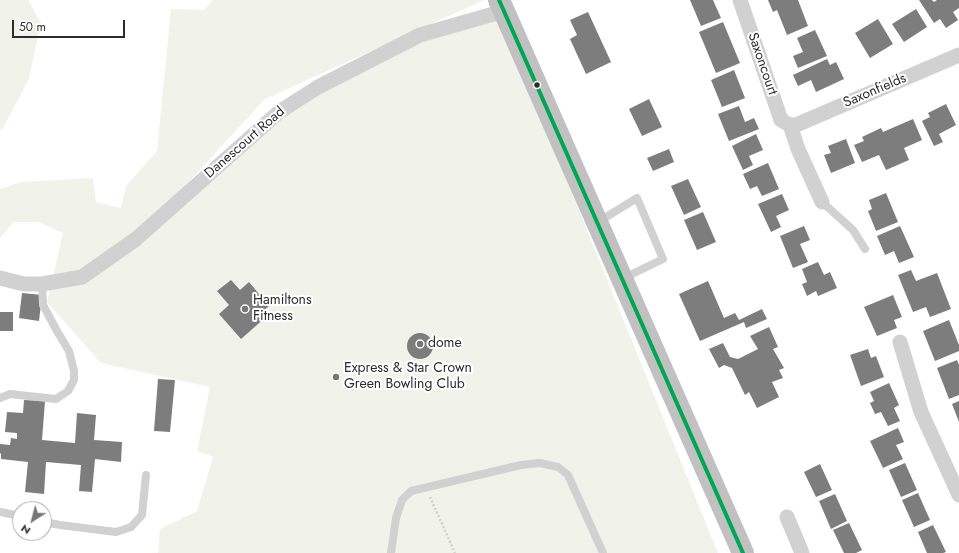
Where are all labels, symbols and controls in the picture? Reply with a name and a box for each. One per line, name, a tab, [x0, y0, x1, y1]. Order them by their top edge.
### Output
scale bar	[14, 12, 127, 38]
text: 50 m	[19, 18, 46, 36]
street label: Saxoncourt	[743, 31, 781, 97]
street label: Saxonfields	[841, 70, 909, 112]
unlabelled marker	[532, 80, 542, 90]
street label: Danescourt Road	[201, 104, 289, 182]
place label: Hamiltons Fitness	[253, 293, 312, 326]
marker: Hamiltons Fitness	[240, 304, 250, 314]
place label: dome	[428, 336, 462, 352]
marker: dome	[415, 339, 425, 349]
place label: Express & Star Crown Green Bowling Club	[344, 361, 472, 394]
marker: Express & Star Crown Green Bowling Club	[331, 372, 341, 382]
north arrow	[12, 501, 52, 541]
text: N	[17, 521, 34, 539]

